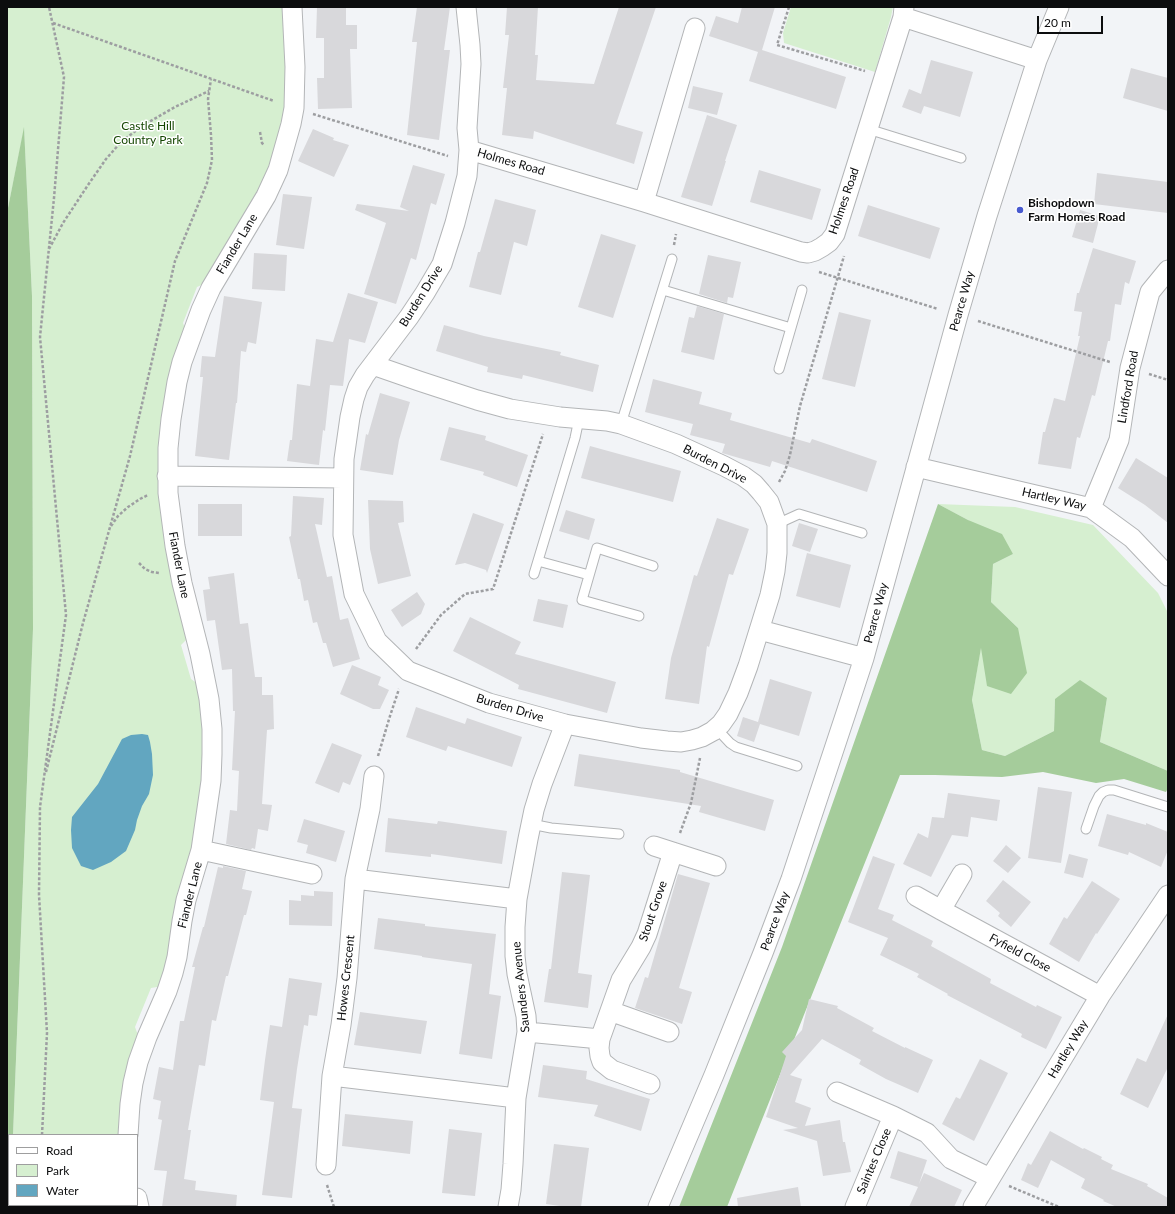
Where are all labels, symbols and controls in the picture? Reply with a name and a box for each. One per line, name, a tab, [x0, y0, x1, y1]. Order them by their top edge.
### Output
scale bar	[1039, 8, 1105, 34]
text: 20 m	[1044, 15, 1071, 30]
park label: Castle Hill Country Park	[113, 119, 183, 147]
street label: Holmes Road	[476, 145, 546, 179]
street label: Holmes Road	[826, 166, 862, 236]
place label: Bishopdown Farm Homes Road	[1028, 196, 1125, 224]
marker: Bishopdown Farm Homes Road	[1015, 205, 1025, 215]
street label: Fiander Lane	[213, 211, 261, 277]
street label: Burden Drive	[396, 263, 446, 329]
street label: Pearce Way	[947, 269, 977, 333]
street label: Lindford Road	[1115, 349, 1141, 425]
street label: Burden Drive	[681, 442, 749, 486]
street label: Hartley Way	[1020, 485, 1088, 513]
street label: Fiander Lane	[165, 530, 193, 600]
street label: Pearce Way	[861, 581, 891, 645]
street label: Burden Drive	[474, 691, 546, 725]
street label: Fiander Lane	[175, 860, 205, 930]
street label: Stout Grove	[636, 879, 670, 943]
street label: Pearce Way	[758, 889, 792, 953]
street label: Fyfield Close	[987, 931, 1053, 975]
street label: Howes Crescent	[334, 934, 358, 1022]
street label: Saunders Avenue	[509, 941, 533, 1033]
street label: Hartley Way	[1045, 1017, 1091, 1081]
street label: Saintes Close	[854, 1126, 894, 1196]
legend	[8, 1134, 138, 1206]
text: Road	[46, 1143, 73, 1158]
text: Park	[46, 1163, 69, 1178]
text: Water	[46, 1183, 79, 1198]

